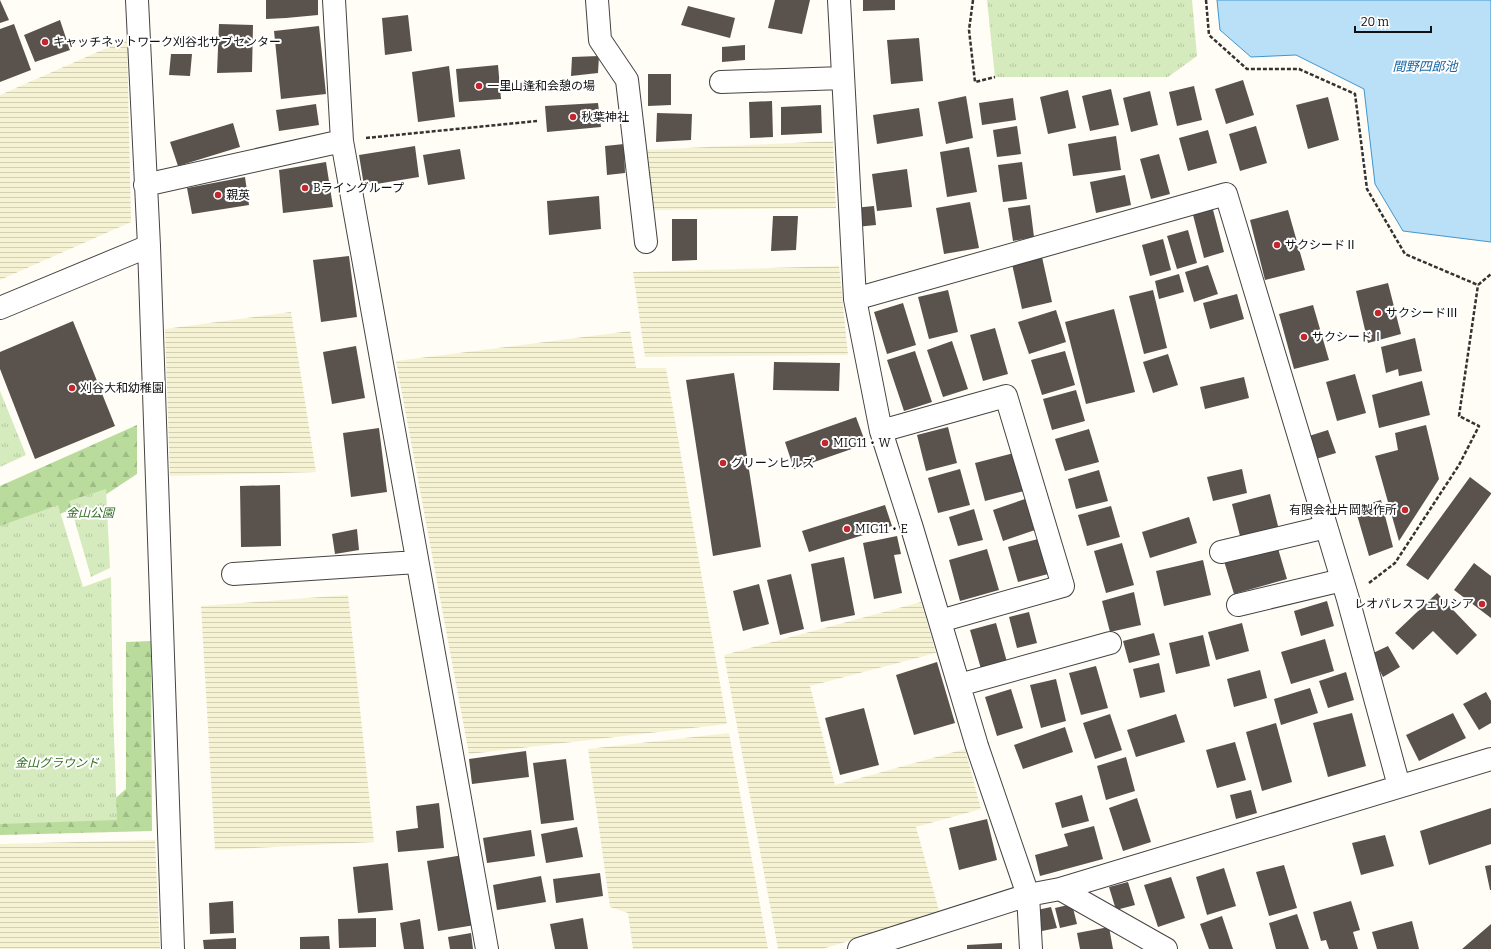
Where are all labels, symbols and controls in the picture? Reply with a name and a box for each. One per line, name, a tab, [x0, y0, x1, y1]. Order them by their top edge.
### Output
scale bar	[1355, 8, 1431, 34]
text: 20 m	[1361, 15, 1390, 29]
place label: キャッチネットワーク刈谷北サブセンター	[53, 35, 281, 49]
marker: キャッチネットワーク刈谷北サブセンター	[40, 37, 50, 47]
water label: 間野四郎池	[1392, 59, 1459, 74]
place label: 一里山逢和会憩の場	[487, 79, 595, 93]
marker: 一里山逢和会憩の場	[474, 81, 484, 91]
place label: 秋葉神社	[581, 110, 629, 124]
marker: 秋葉神社	[568, 112, 578, 122]
place label: Bライングループ	[313, 181, 404, 195]
marker: Bライングループ	[300, 183, 310, 193]
place label: 親英	[226, 188, 250, 202]
marker: 親英	[213, 190, 223, 200]
place label: サクシードⅡ	[1285, 238, 1357, 252]
marker: サクシードⅡ	[1272, 240, 1282, 250]
place label: サクシードⅢ	[1386, 306, 1458, 320]
marker: サクシードⅢ	[1373, 308, 1383, 318]
place label: サクシードⅠ	[1312, 330, 1384, 344]
marker: サクシードⅠ	[1299, 332, 1309, 342]
place label: 刈谷大和幼稚園	[80, 381, 164, 395]
marker: 刈谷大和幼稚園	[67, 383, 77, 393]
place label: MIG11・W	[833, 436, 892, 450]
marker: MIG11・W	[820, 438, 830, 448]
place label: グリーンヒルズ	[731, 456, 814, 470]
marker: グリーンヒルズ	[718, 458, 728, 468]
place label: 有限会社片岡製作所	[1289, 503, 1397, 517]
marker: 有限会社片岡製作所	[1400, 505, 1410, 515]
park label: 金山公園	[66, 506, 116, 520]
place label: MIG11・E	[855, 522, 908, 536]
marker: MIG11・E	[842, 524, 852, 534]
place label: レオパレスフェリシア	[1354, 597, 1474, 611]
marker: レオパレスフェリシア	[1477, 599, 1487, 609]
park label: 金山グラウンド	[15, 756, 100, 770]

